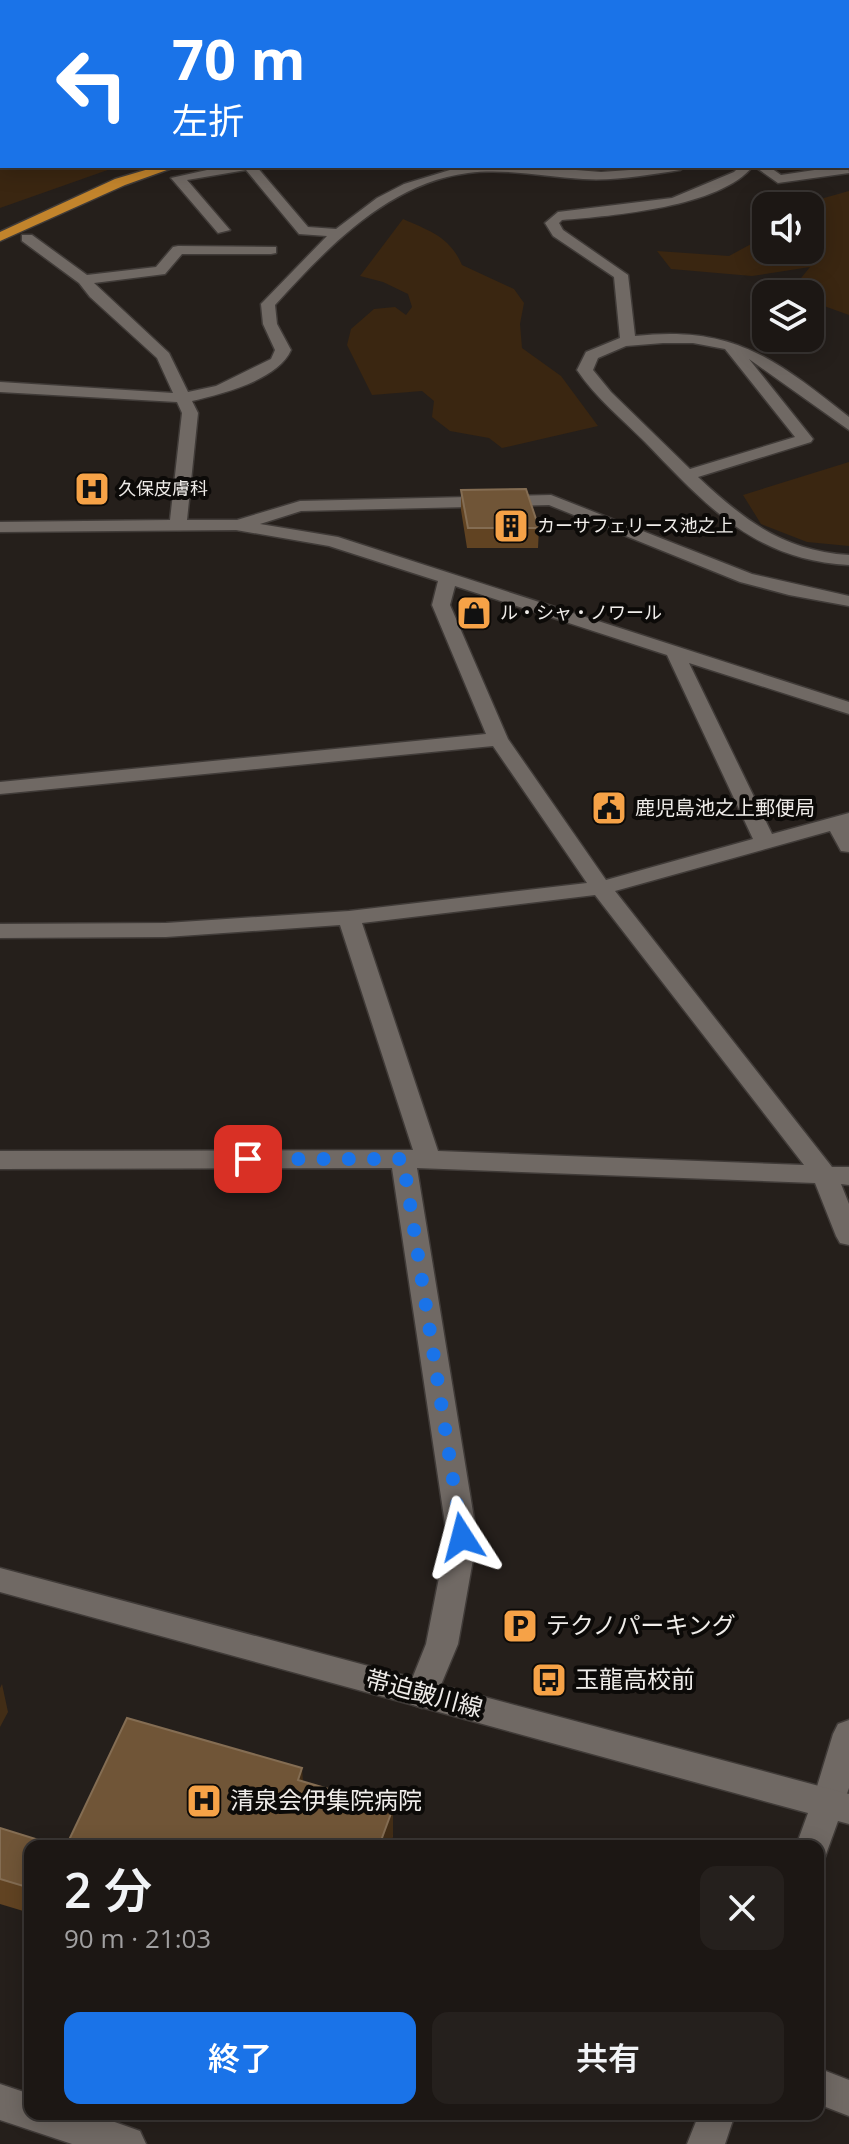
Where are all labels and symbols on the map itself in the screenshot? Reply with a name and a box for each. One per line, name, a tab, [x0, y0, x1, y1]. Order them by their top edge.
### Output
hospital icon: 久保皮膚科	[73, 470, 111, 508]
place label: 久保皮膚科	[118, 476, 208, 500]
building icon: カーサフェリース池之上	[492, 507, 530, 545]
place label: カーサフェリース池之上	[537, 513, 734, 537]
shop icon: ル・シャ・ノワール	[455, 594, 493, 632]
place label: ル・シャ・ノワール	[500, 600, 662, 624]
public building icon: 鹿児島池之上郵便局	[590, 789, 628, 827]
place label: 鹿児島池之上郵便局	[635, 794, 815, 821]
pin	[214, 1125, 282, 1193]
position arrow	[420, 1495, 504, 1579]
parking icon: テクノパーキング	[501, 1607, 539, 1645]
place label: テクノパーキング	[546, 1608, 736, 1641]
street label: 帯迫皷川線	[362, 1661, 487, 1724]
bus stop icon: 玉龍高校前	[530, 1661, 568, 1699]
place label: 玉龍高校前	[575, 1662, 695, 1695]
hospital icon: 清泉会伊集院病院	[185, 1782, 223, 1820]
place label: 清泉会伊集院病院	[230, 1783, 422, 1816]

